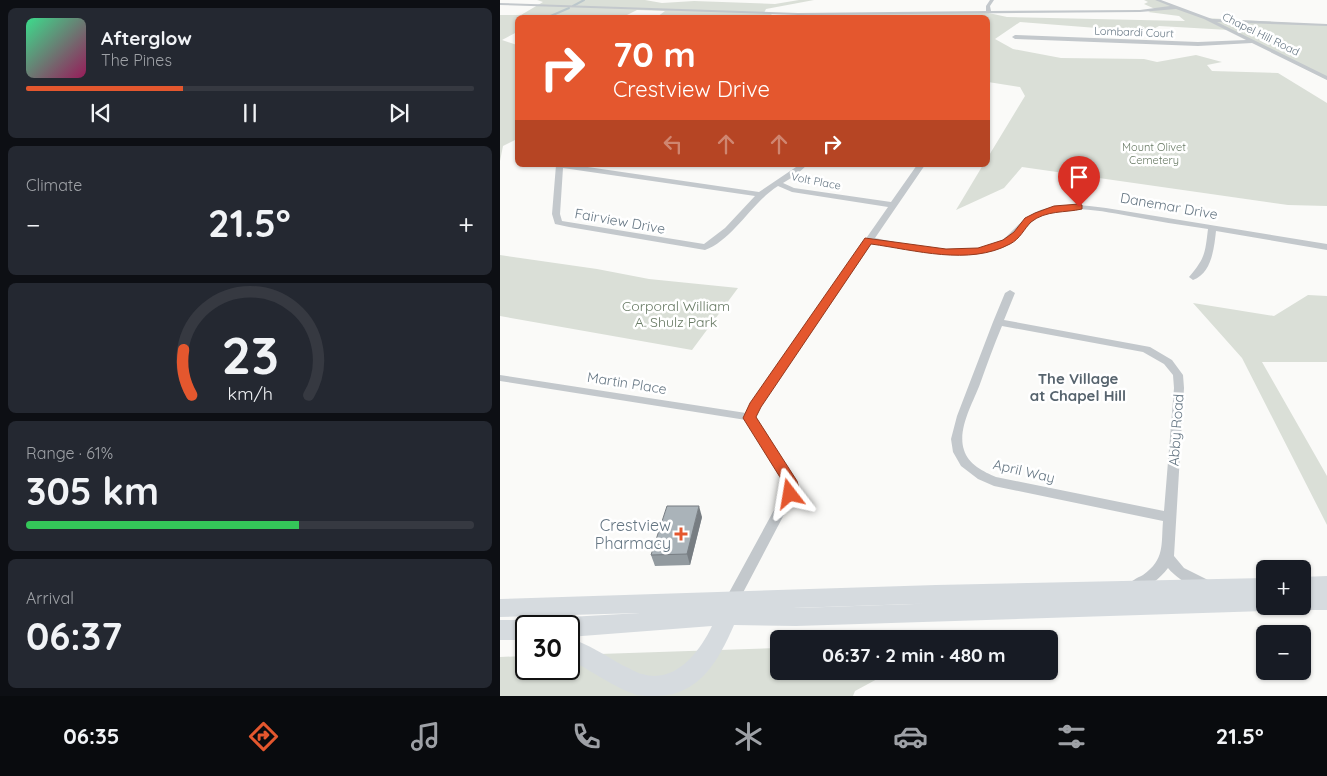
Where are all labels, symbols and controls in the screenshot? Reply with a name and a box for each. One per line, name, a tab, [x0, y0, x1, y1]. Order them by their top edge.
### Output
street label: Chapel Hill Road	[1220, 9, 1302, 59]
street label: Lombardi Court	[1094, 24, 1174, 40]
text: Afterglow	[101, 26, 192, 50]
text: 70 m	[613, 32, 696, 76]
icon: right	[530, 35, 595, 100]
text: The Pines	[101, 50, 172, 70]
text: Crestview Drive	[613, 75, 770, 103]
icon: previous	[87, 99, 115, 127]
icon: pause	[236, 99, 264, 127]
icon: next	[385, 99, 413, 127]
icon: left	[659, 130, 687, 158]
icon: ahead	[712, 130, 740, 158]
icon: ahead	[765, 130, 793, 158]
icon: right	[818, 130, 846, 158]
park label: Mount Olivet Cemetery	[1122, 140, 1186, 167]
pin	[1058, 156, 1100, 207]
icon: arrive	[1065, 163, 1093, 191]
street label: Volt Place	[790, 169, 842, 193]
text: Climate	[26, 175, 82, 195]
street label: Danemar Drive	[1119, 189, 1219, 223]
text: 21.5°	[208, 199, 291, 247]
street label: Fairview Drive	[573, 204, 667, 238]
text: −	[26, 207, 41, 242]
text: +	[458, 207, 474, 242]
park label: Corporal William A. Shulz Park	[622, 297, 730, 331]
text: 23	[221, 322, 279, 387]
street label: Martin Place	[586, 368, 668, 398]
district label: The Village at Chapel Hill	[1030, 369, 1126, 405]
text: km/h	[227, 382, 273, 404]
street label: Abby Road	[1164, 393, 1188, 467]
text: Range · 61%	[26, 443, 113, 463]
street label: April Way	[991, 455, 1057, 487]
text: 305 km	[26, 467, 159, 515]
position arrow	[763, 467, 815, 519]
place label: Crestview Pharmacy	[595, 515, 671, 553]
marker: Crestview Pharmacy	[675, 528, 687, 540]
map controls	[1256, 560, 1311, 680]
button: +	[1256, 560, 1311, 615]
text: Arrival	[26, 588, 74, 608]
text: 06:37	[26, 612, 122, 660]
speed limit sign: 30	[515, 615, 580, 680]
button: −	[1256, 625, 1311, 680]
text: 06:37 · 2 min · 480 m	[822, 643, 1006, 667]
icon: directions	[246, 719, 281, 754]
icon: music	[408, 719, 443, 754]
icon: phone	[569, 719, 604, 754]
icon: climate	[731, 719, 766, 754]
icon: car	[893, 719, 928, 754]
icon: filters	[1054, 719, 1089, 754]
text: 06:35	[63, 722, 119, 750]
text: 21.5°	[1216, 722, 1264, 750]

